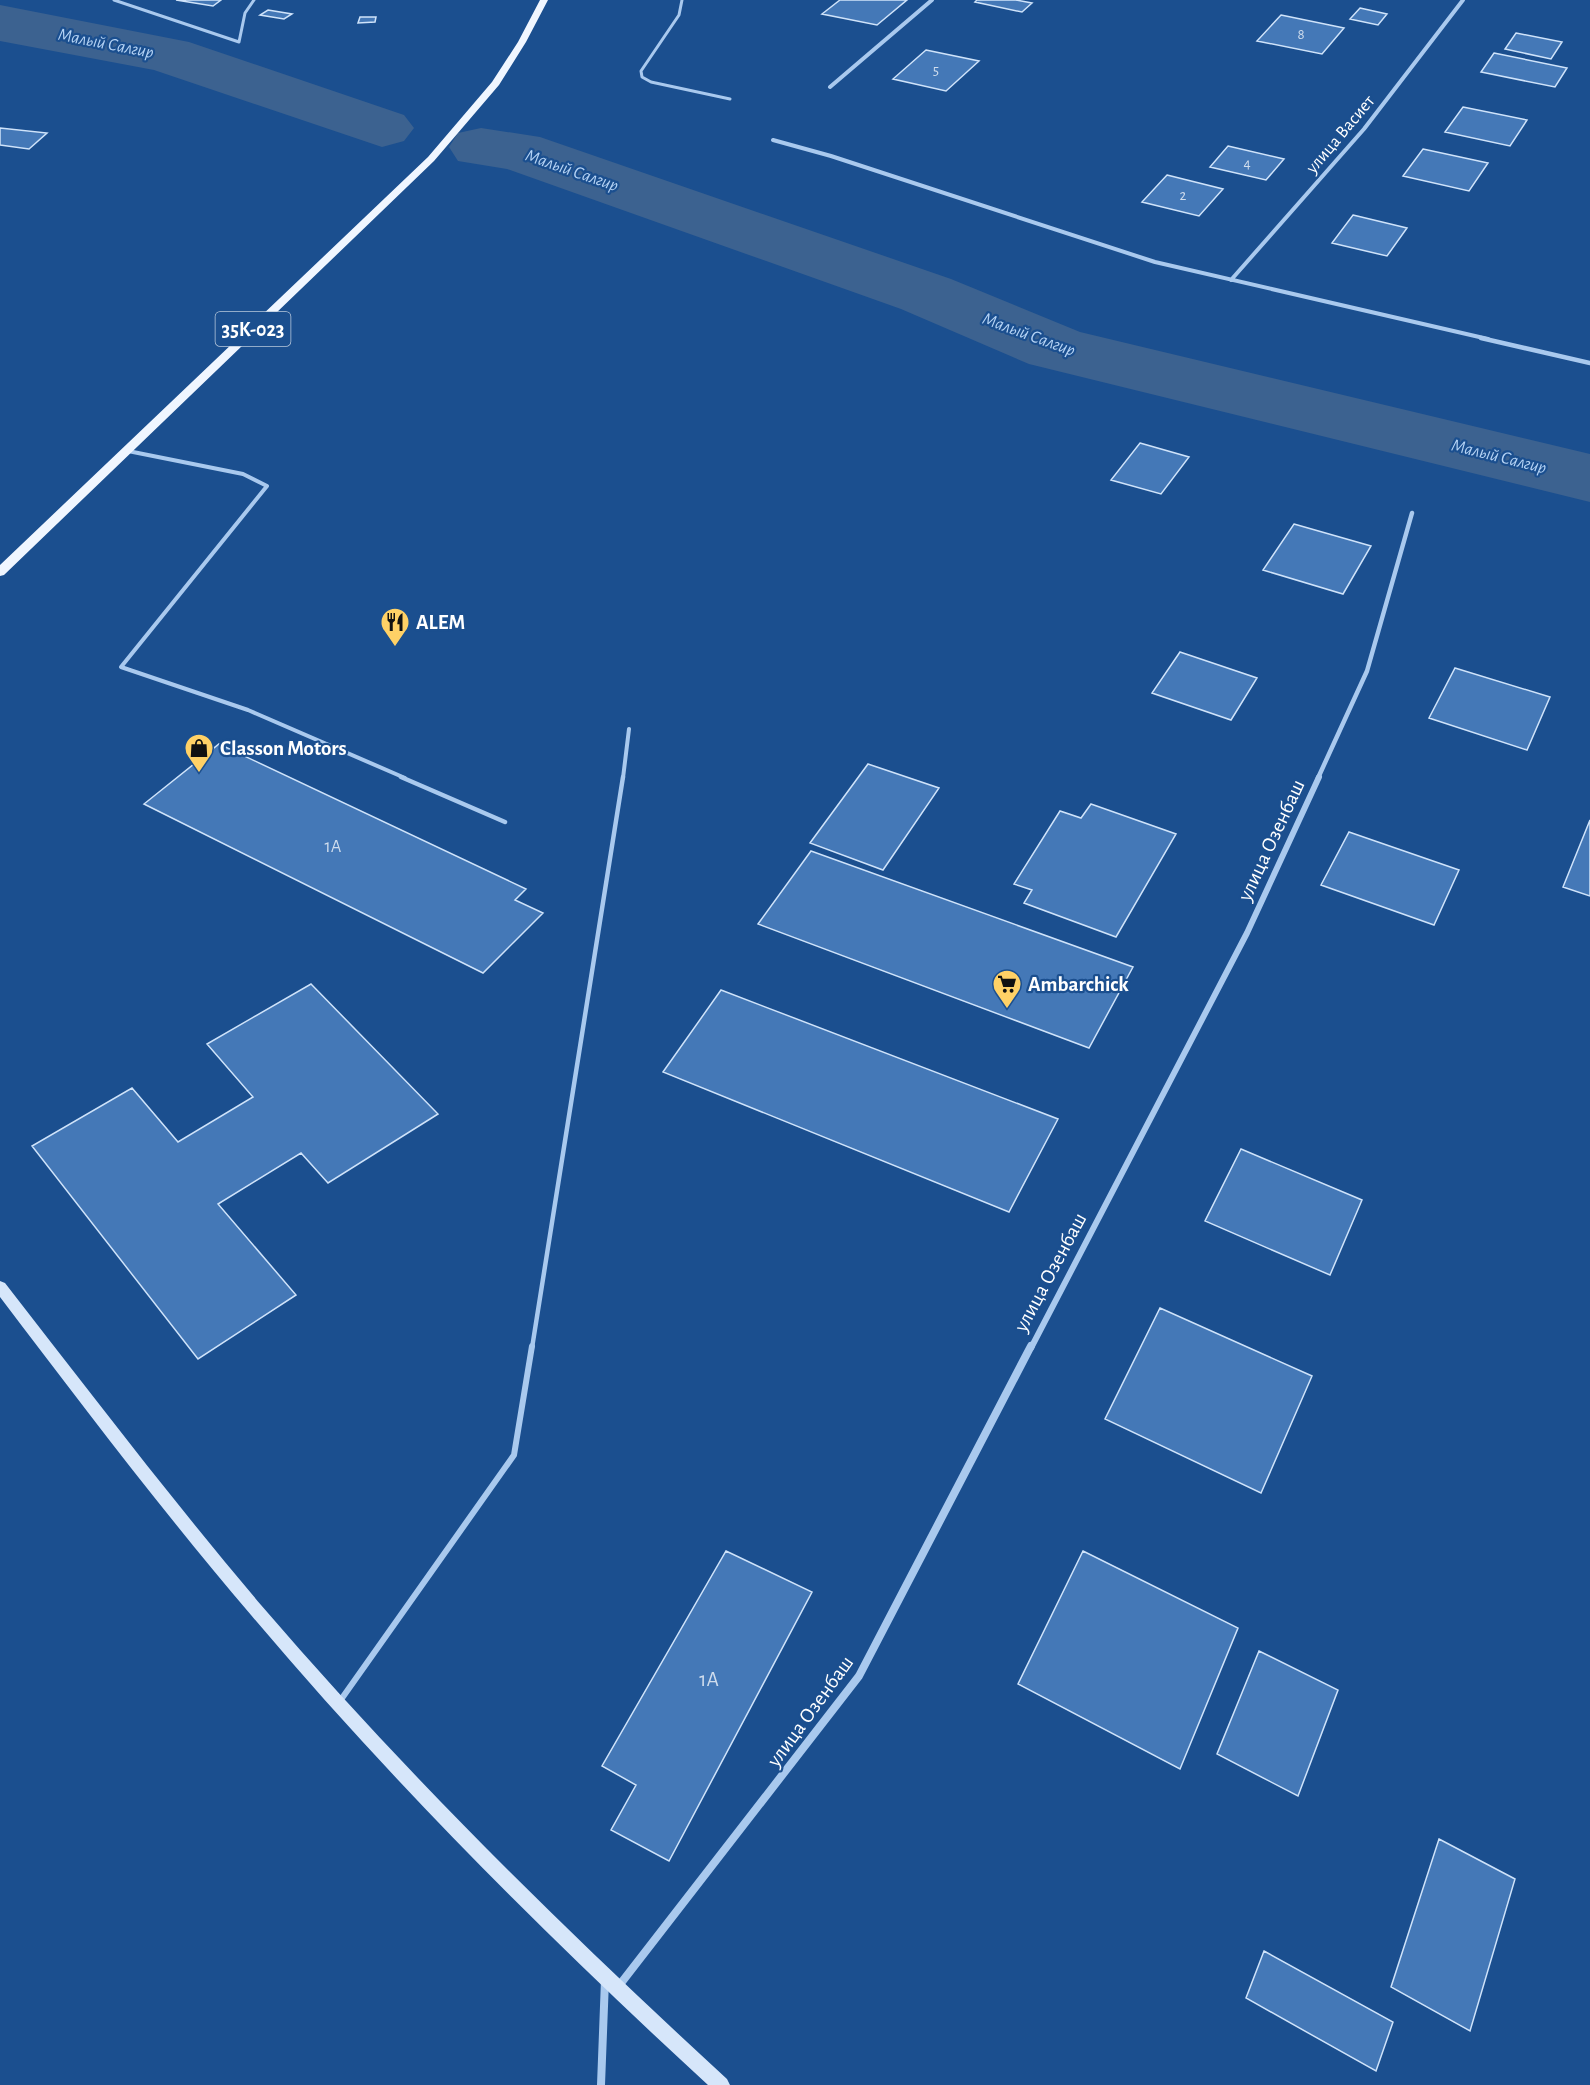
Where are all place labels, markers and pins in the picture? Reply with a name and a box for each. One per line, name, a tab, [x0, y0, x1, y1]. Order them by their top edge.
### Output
restaurant icon: ALEM	[379, 606, 411, 648]
place label: ALEM	[416, 612, 465, 633]
shop icon: Classon Motors	[183, 732, 215, 774]
place label: Classon Motors	[220, 738, 347, 759]
supermarket icon: Ambarchick	[991, 968, 1023, 1010]
place label: Ambarchick	[1028, 974, 1129, 995]

